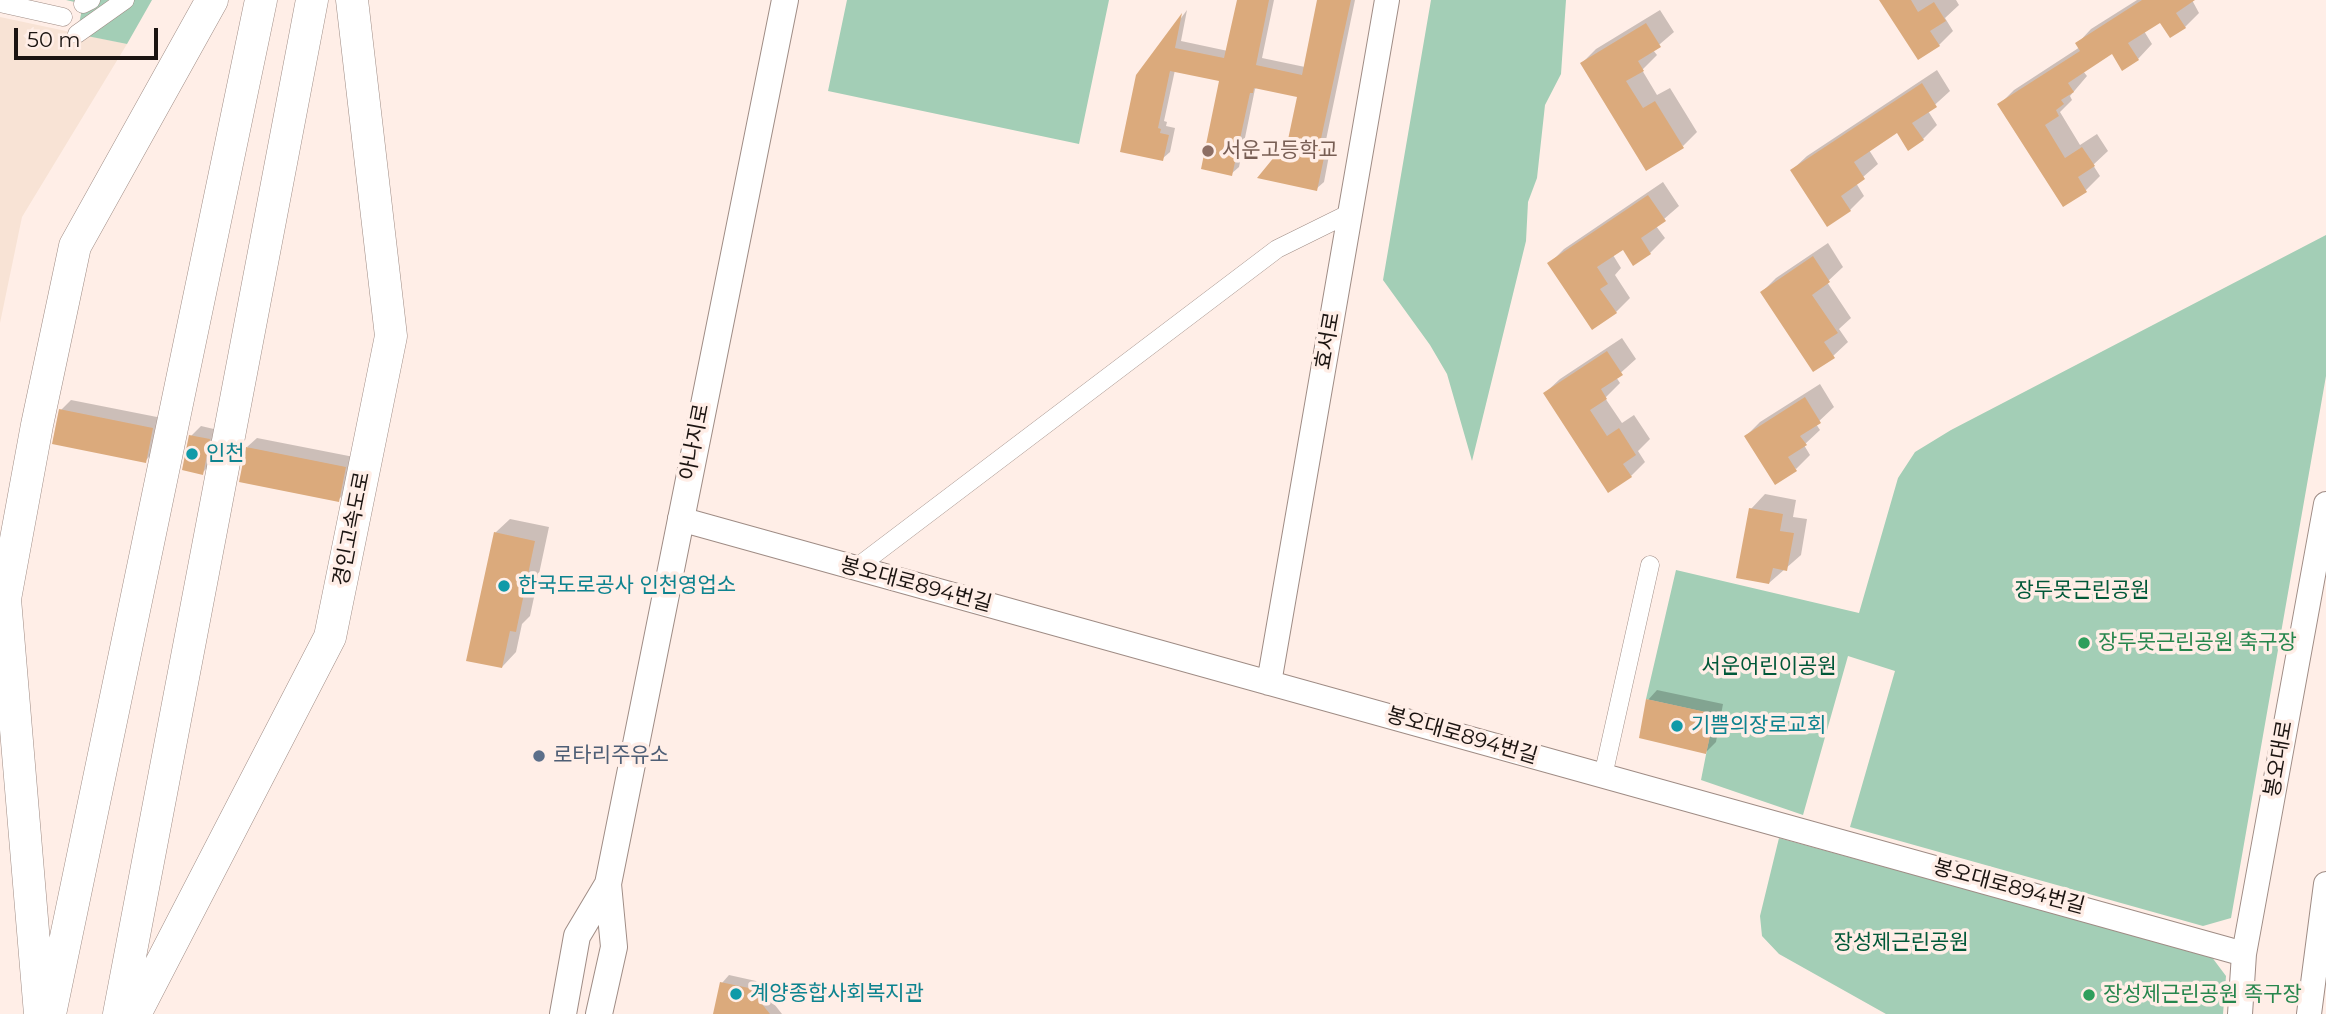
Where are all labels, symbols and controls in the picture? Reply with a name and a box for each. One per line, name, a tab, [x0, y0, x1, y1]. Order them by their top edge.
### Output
scale bar	[18, 14, 161, 58]
text: 50 m	[27, 27, 81, 52]
place label: 서운고등학교	[1222, 138, 1338, 164]
marker: 서운고등학교	[1200, 143, 1216, 159]
street label: 효서로	[1311, 310, 1345, 372]
street label: 아나지로	[675, 402, 715, 482]
place label: 인천	[206, 441, 245, 467]
marker: 인천	[184, 446, 200, 462]
street label: 경인고속도로	[329, 470, 375, 588]
street label: 봉오대로894번길	[837, 553, 995, 617]
place label: 한국도로공사 인천영업소	[518, 573, 736, 599]
marker: 한국도로공사 인천영업소	[496, 578, 512, 594]
park label: 장두못근린공원	[2014, 578, 2150, 604]
place label: 장두못근린공원 축구장	[2098, 630, 2297, 656]
marker: 장두못근린공원 축구장	[2076, 635, 2092, 651]
park label: 서운어린이공원	[1701, 654, 1837, 680]
street label: 봉오대로894번길	[1384, 702, 1540, 770]
place label: 기쁨의장로교회	[1691, 713, 1826, 739]
marker: 기쁨의장로교회	[1669, 718, 1685, 734]
street label: 봉오대로	[2260, 719, 2298, 799]
place label: 로타리주유소	[553, 743, 669, 769]
marker: 로타리주유소	[531, 748, 547, 764]
street label: 봉오대로894번길	[1930, 855, 2088, 919]
park label: 장성제근린공원	[1833, 930, 1969, 956]
place label: 계양종합사회복지관	[750, 981, 924, 1007]
place label: 장성제근린공원 족구장	[2103, 982, 2302, 1008]
marker: 계양종합사회복지관	[728, 986, 744, 1002]
marker: 장성제근린공원 족구장	[2081, 987, 2097, 1003]

